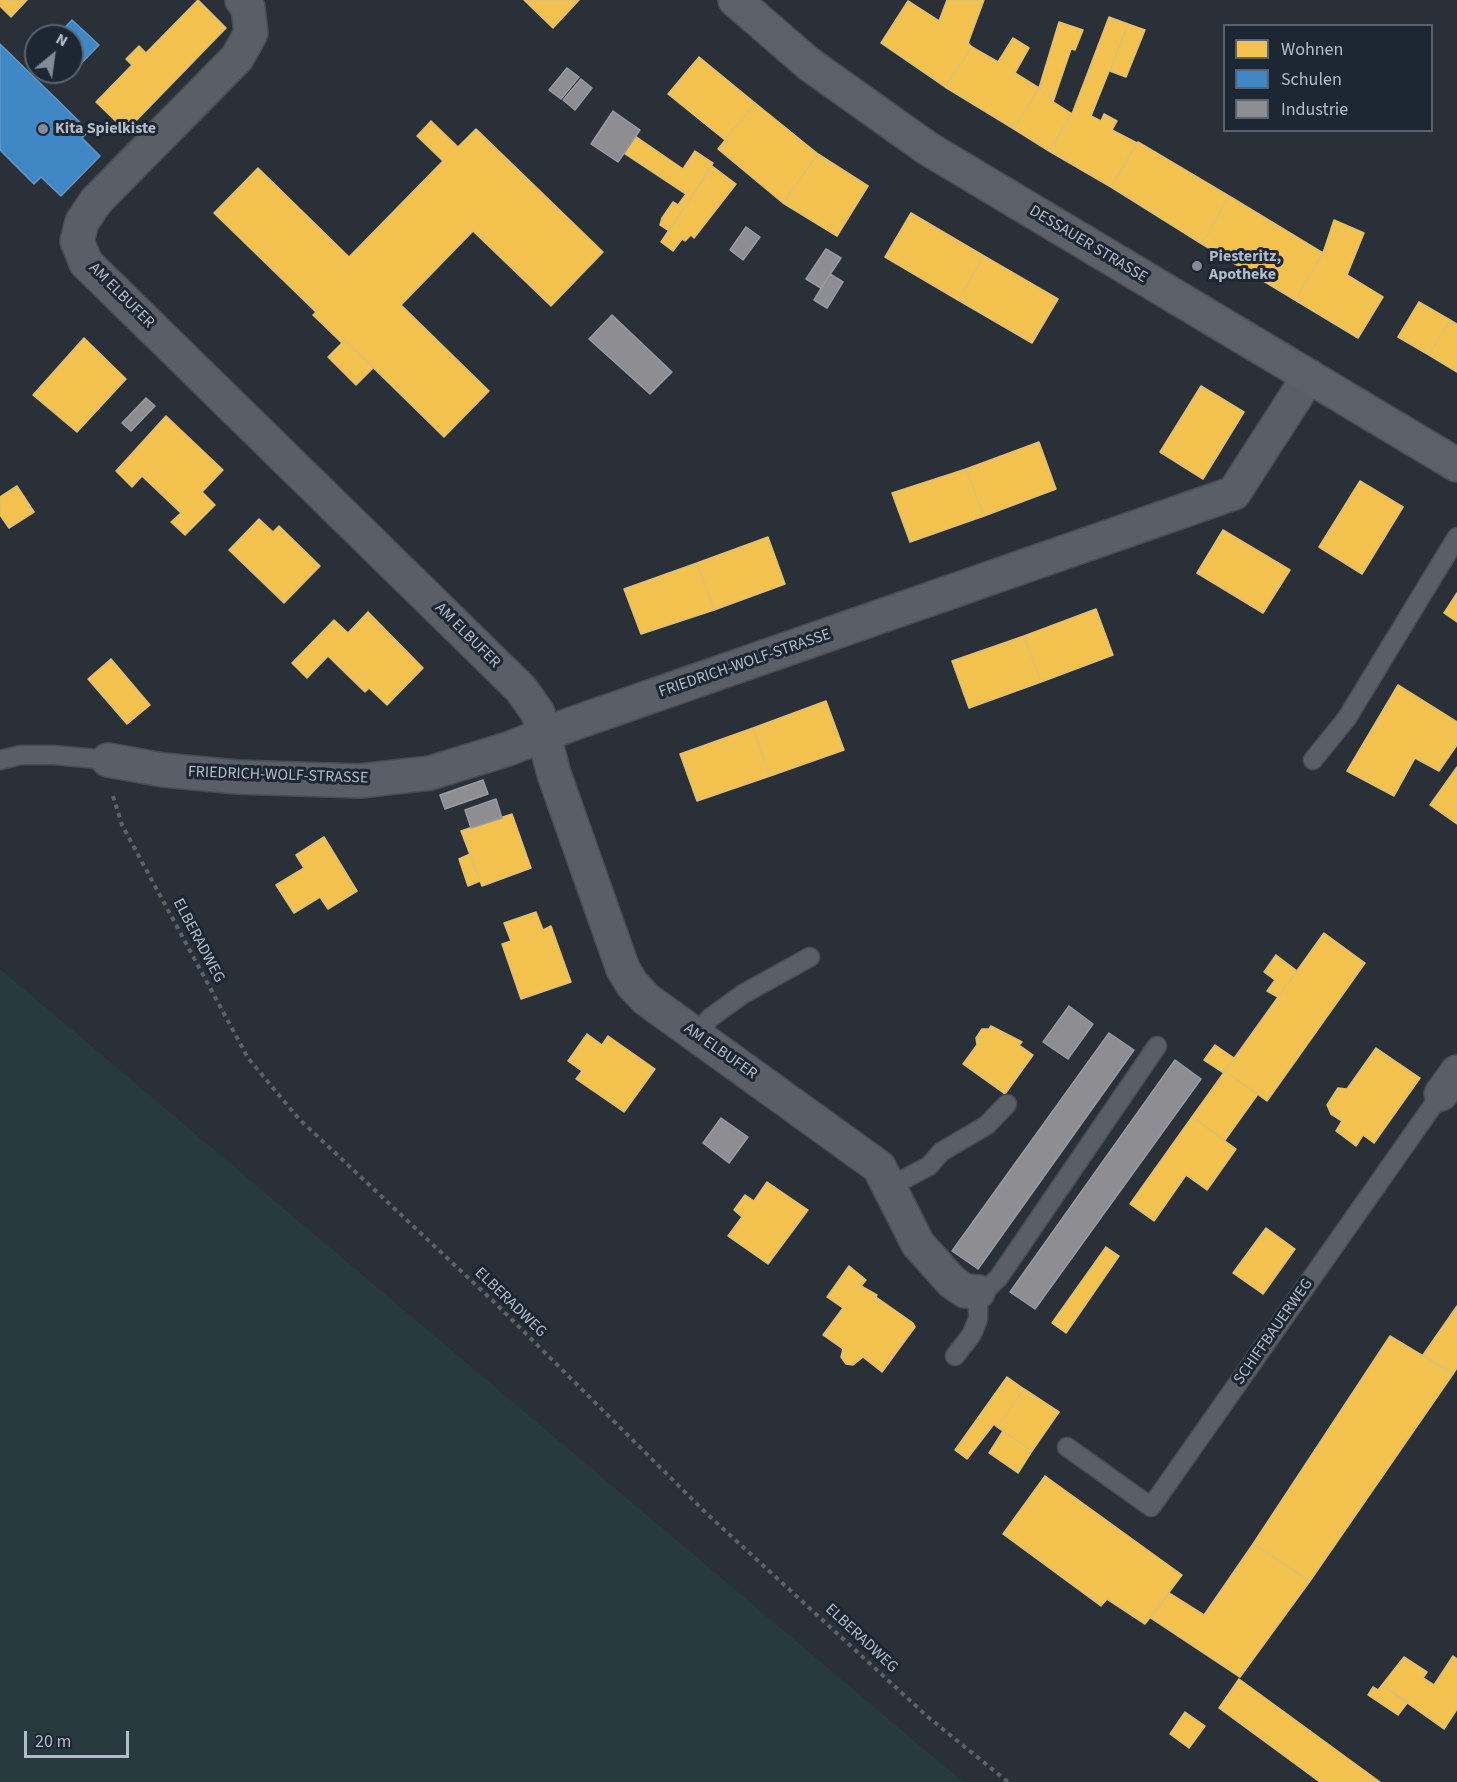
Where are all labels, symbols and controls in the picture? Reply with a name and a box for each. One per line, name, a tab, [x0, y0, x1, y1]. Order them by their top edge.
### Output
north arrow	[24, 24, 84, 84]
legend	[1223, 24, 1433, 132]
text: N	[52, 28, 72, 52]
text: Wohnen	[1281, 37, 1343, 62]
text: Schulen	[1281, 67, 1342, 92]
text: Industrie	[1281, 97, 1348, 122]
place label: Kita Spielkiste	[55, 119, 156, 139]
marker: Kita Spielkiste	[36, 122, 50, 136]
street label: DESSAUER STRASSE	[1025, 202, 1151, 288]
place label: Piesteritz, Apotheke	[1209, 247, 1281, 285]
street label: AM ELBUFER	[84, 259, 158, 333]
marker: Piesteritz, Apotheke	[1190, 259, 1204, 273]
street label: AM ELBUFER	[430, 599, 504, 673]
street label: FRIEDRICH-WOLF-STRASSE	[657, 626, 833, 702]
street label: FRIEDRICH-WOLF-STRASSE	[187, 763, 369, 789]
street label: ELBERADWEG	[168, 896, 228, 986]
street label: AM ELBUFER	[680, 1020, 760, 1084]
street label: ELBERADWEG	[470, 1264, 550, 1342]
street label: SCHIFFBAUERWEG	[1230, 1275, 1318, 1389]
street label: ELBERADWEG	[821, 1600, 901, 1678]
scale bar	[27, 1719, 132, 1757]
text: 20 m	[35, 1729, 71, 1754]

